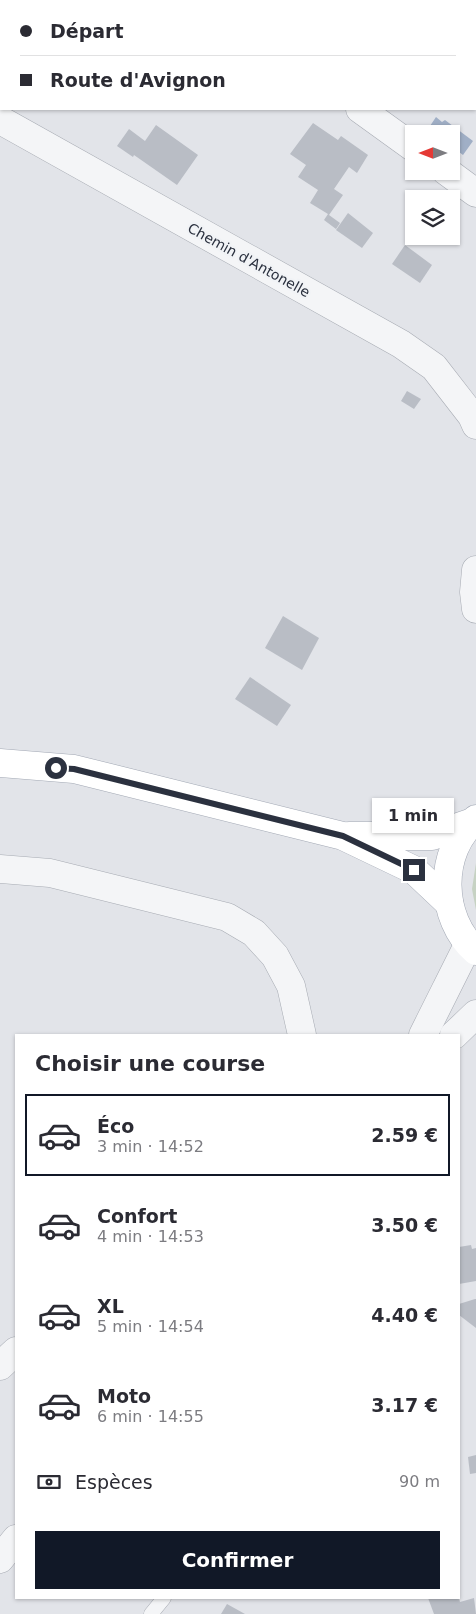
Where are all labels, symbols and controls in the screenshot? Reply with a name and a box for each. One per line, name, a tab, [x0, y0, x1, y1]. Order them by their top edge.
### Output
text: Départ	[50, 20, 124, 42]
text: Route d'Avignon	[50, 69, 226, 91]
north arrow	[405, 125, 460, 180]
map controls	[405, 125, 460, 245]
button: layers	[405, 190, 460, 245]
street label: Chemin d'Antonelle	[185, 220, 313, 300]
route start	[45, 757, 67, 779]
callout: 1 min	[373, 798, 455, 832]
text: 1 min	[388, 806, 438, 825]
route end	[403, 859, 425, 881]
text: Choisir une course	[35, 1051, 265, 1076]
icon: car	[37, 1113, 82, 1158]
text: Éco	[97, 1115, 134, 1137]
text: 2.59 €	[371, 1124, 438, 1146]
text: 3 min · 14:52	[97, 1137, 204, 1156]
icon: car	[37, 1203, 82, 1248]
text: Confort	[97, 1205, 177, 1227]
text: 3.50 €	[371, 1214, 438, 1236]
text: 4 min · 14:53	[97, 1227, 204, 1246]
icon: car	[37, 1293, 82, 1338]
text: XL	[97, 1295, 124, 1317]
text: 4.40 €	[371, 1304, 438, 1326]
text: 5 min · 14:54	[97, 1317, 204, 1336]
icon: car	[37, 1383, 82, 1428]
text: Moto	[97, 1385, 151, 1407]
text: 3.17 €	[371, 1394, 438, 1416]
text: 6 min · 14:55	[97, 1407, 204, 1426]
icon: cash	[35, 1468, 63, 1496]
text: Espèces	[75, 1471, 153, 1493]
text: 90 m	[399, 1472, 440, 1491]
button: Confirmer	[35, 1531, 440, 1589]

